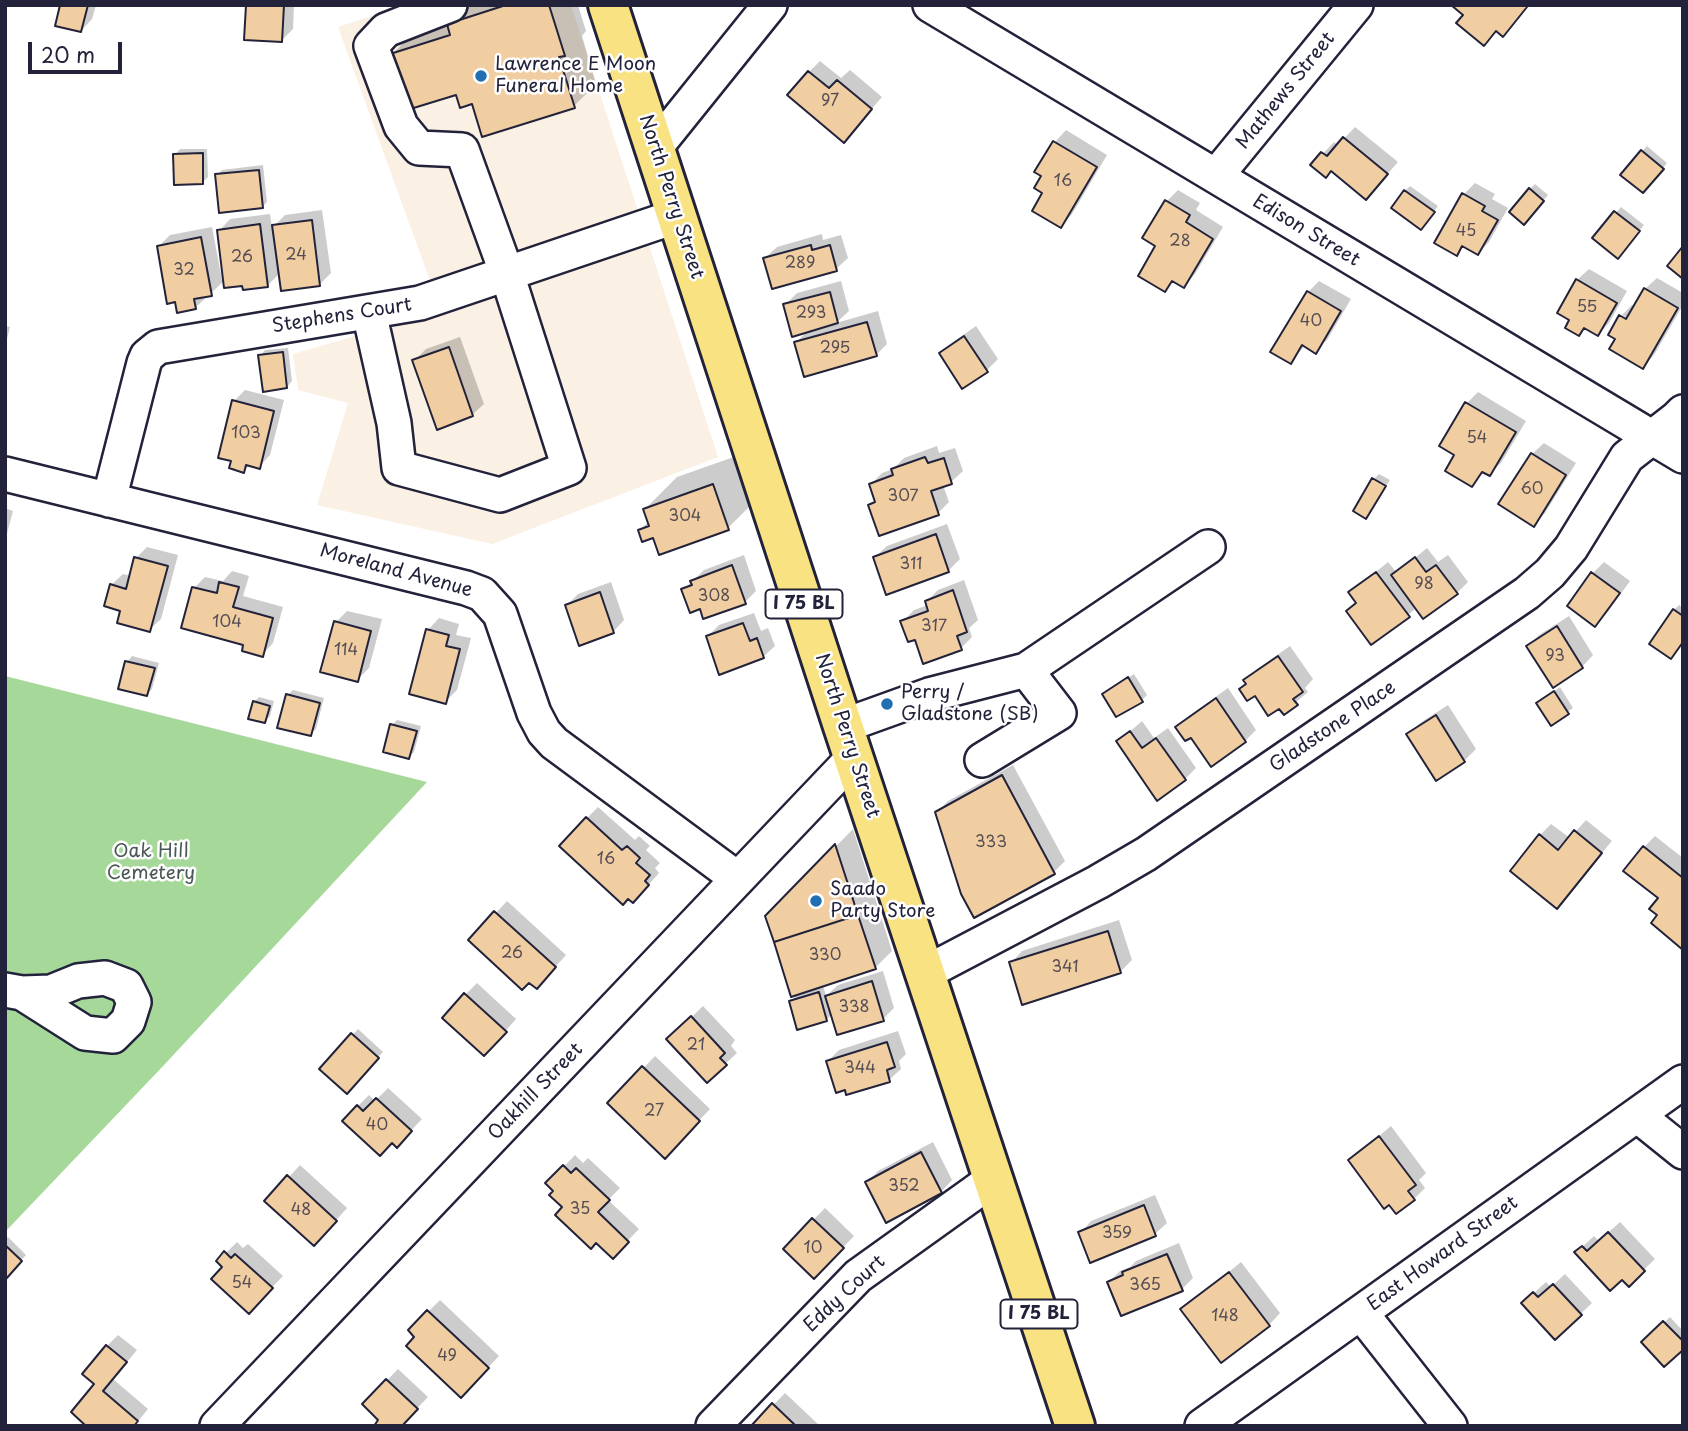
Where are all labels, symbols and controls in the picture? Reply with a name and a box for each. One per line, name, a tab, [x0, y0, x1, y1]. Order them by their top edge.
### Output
scale bar	[32, 28, 126, 72]
street label: Mathews Street	[1232, 28, 1340, 154]
text: 20 m	[41, 38, 95, 70]
place label: Lawrence E Moon Funeral Home	[495, 54, 656, 98]
marker: Lawrence E Moon Funeral Home	[473, 68, 489, 84]
house number: 97	[821, 92, 839, 112]
street label: North Perry Street	[634, 112, 708, 282]
house number: 16	[1054, 172, 1072, 192]
street label: Edison Street	[1248, 190, 1364, 272]
house number: 45	[1456, 222, 1476, 242]
house number: 28	[1169, 232, 1191, 252]
house number: 24	[285, 246, 307, 266]
house number: 26	[231, 248, 253, 268]
house number: 289	[785, 254, 815, 274]
house number: 32	[173, 261, 195, 281]
street label: Stephens Court	[271, 294, 413, 338]
house number: 55	[1577, 298, 1597, 318]
house number: 293	[796, 304, 826, 324]
house number: 40	[1300, 312, 1322, 332]
house number: 295	[820, 339, 850, 359]
house number: 103	[231, 424, 261, 444]
house number: 54	[1467, 429, 1487, 449]
house number: 60	[1521, 480, 1543, 500]
house number: 307	[888, 487, 918, 507]
house number: 304	[669, 507, 701, 527]
street label: Moreland Avenue	[317, 540, 475, 602]
house number: 311	[900, 555, 922, 575]
house number: 98	[1414, 575, 1434, 595]
house number: 308	[698, 587, 730, 607]
road number: I 75 BL	[766, 590, 842, 618]
house number: 104	[212, 613, 242, 633]
house number: 317	[921, 617, 947, 637]
house number: 114	[334, 641, 358, 661]
house number: 93	[1545, 647, 1565, 667]
street label: North Perry Street	[810, 651, 884, 821]
street label: Gladstone Place	[1266, 676, 1400, 778]
place label: Perry / Gladstone (SB)	[901, 682, 1039, 726]
marker: Perry / Gladstone (SB)	[879, 696, 895, 712]
house number: 333	[975, 833, 1007, 853]
park label: Oak Hill Cemetery	[107, 841, 195, 885]
house number: 16	[597, 850, 615, 870]
place label: Saado Party Store	[830, 879, 935, 923]
marker: Saado Party Store	[808, 893, 824, 909]
house number: 26	[501, 944, 523, 964]
house number: 330	[809, 946, 841, 966]
house number: 341	[1051, 958, 1079, 978]
house number: 338	[838, 998, 870, 1018]
house number: 21	[687, 1036, 705, 1056]
street label: Oakhill Street	[484, 1039, 588, 1145]
house number: 344	[844, 1059, 876, 1079]
house number: 27	[644, 1102, 664, 1122]
house number: 40	[366, 1116, 388, 1136]
house number: 352	[888, 1177, 920, 1197]
street label: East Howard Street	[1363, 1192, 1523, 1316]
house number: 35	[570, 1200, 590, 1220]
house number: 48	[291, 1201, 311, 1221]
house number: 359	[1102, 1224, 1132, 1244]
house number: 10	[804, 1239, 822, 1259]
street label: Eddy Court	[800, 1251, 890, 1337]
house number: 54	[232, 1274, 252, 1294]
house number: 365	[1129, 1276, 1161, 1296]
road number: I 75 BL	[1000, 1300, 1078, 1329]
house number: 148	[1211, 1307, 1239, 1327]
house number: 49	[437, 1347, 457, 1367]

